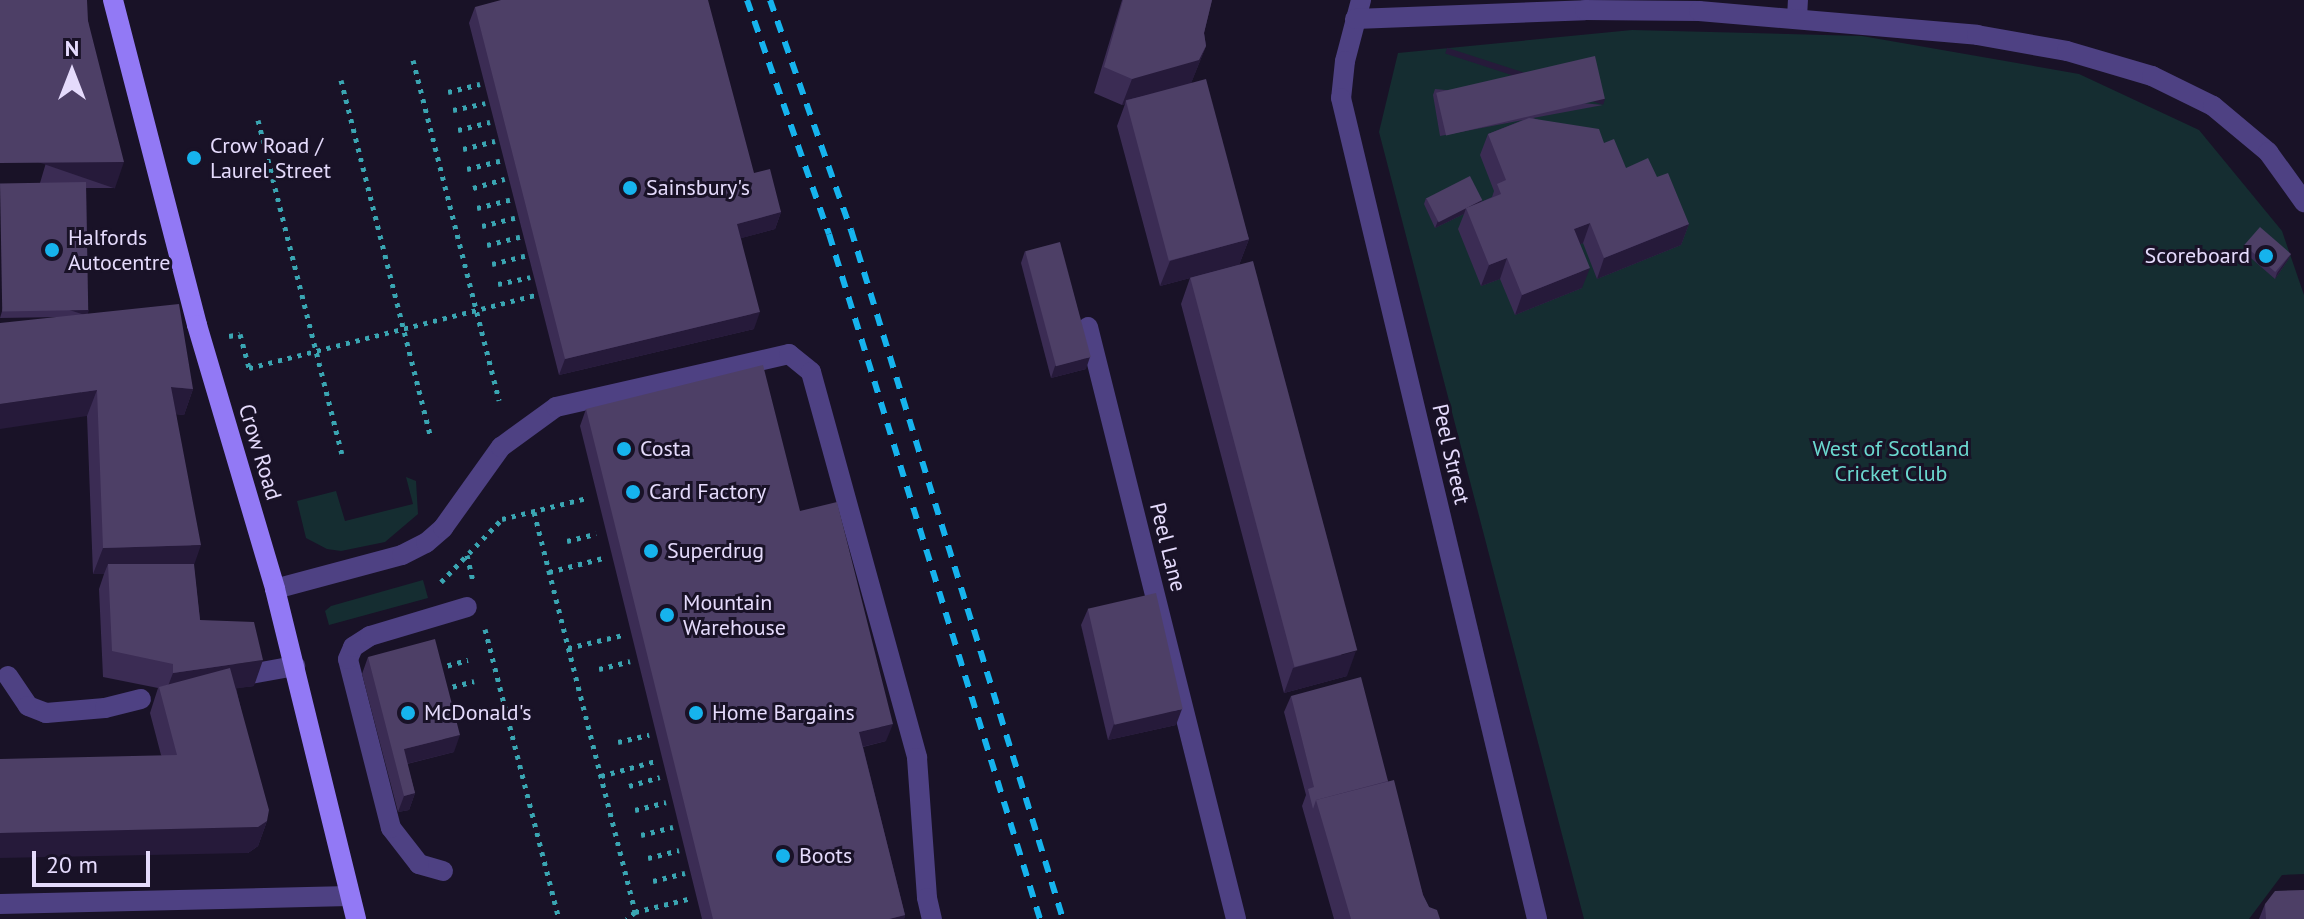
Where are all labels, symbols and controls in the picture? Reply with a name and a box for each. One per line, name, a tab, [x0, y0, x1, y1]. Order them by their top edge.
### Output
north arrow	[32, 32, 112, 112]
text: N	[65, 34, 79, 62]
place label: Crow Road / Laurel Street	[210, 132, 331, 184]
marker: Crow Road / Laurel Street	[185, 149, 203, 167]
place label: Sainsbury's	[646, 175, 750, 201]
marker: Sainsbury's	[621, 179, 639, 197]
place label: Halfords Autocentre	[68, 224, 170, 276]
marker: Halfords Autocentre	[43, 241, 61, 259]
place label: Scoreboard	[2145, 243, 2250, 269]
marker: Scoreboard	[2257, 247, 2275, 265]
street label: Crow Road	[233, 400, 287, 504]
street label: Peel Street	[1427, 401, 1475, 507]
park label: West of Scotland Cricket Club	[1812, 435, 1970, 486]
place label: Costa	[640, 436, 691, 462]
marker: Costa	[615, 440, 633, 458]
place label: Card Factory	[649, 479, 766, 505]
marker: Card Factory	[624, 483, 642, 501]
street label: Peel Lane	[1144, 500, 1192, 594]
place label: Superdrug	[667, 538, 764, 564]
marker: Superdrug	[642, 542, 660, 560]
place label: Mountain Warehouse	[683, 589, 786, 640]
marker: Mountain Warehouse	[658, 606, 676, 624]
place label: McDonald's	[424, 700, 531, 726]
place label: Home Bargains	[712, 700, 855, 726]
marker: McDonald's	[399, 704, 417, 722]
marker: Home Bargains	[687, 704, 705, 722]
scale bar	[36, 835, 154, 885]
place label: Boots	[799, 843, 852, 869]
marker: Boots	[774, 847, 792, 865]
text: 20 m	[46, 849, 98, 880]

